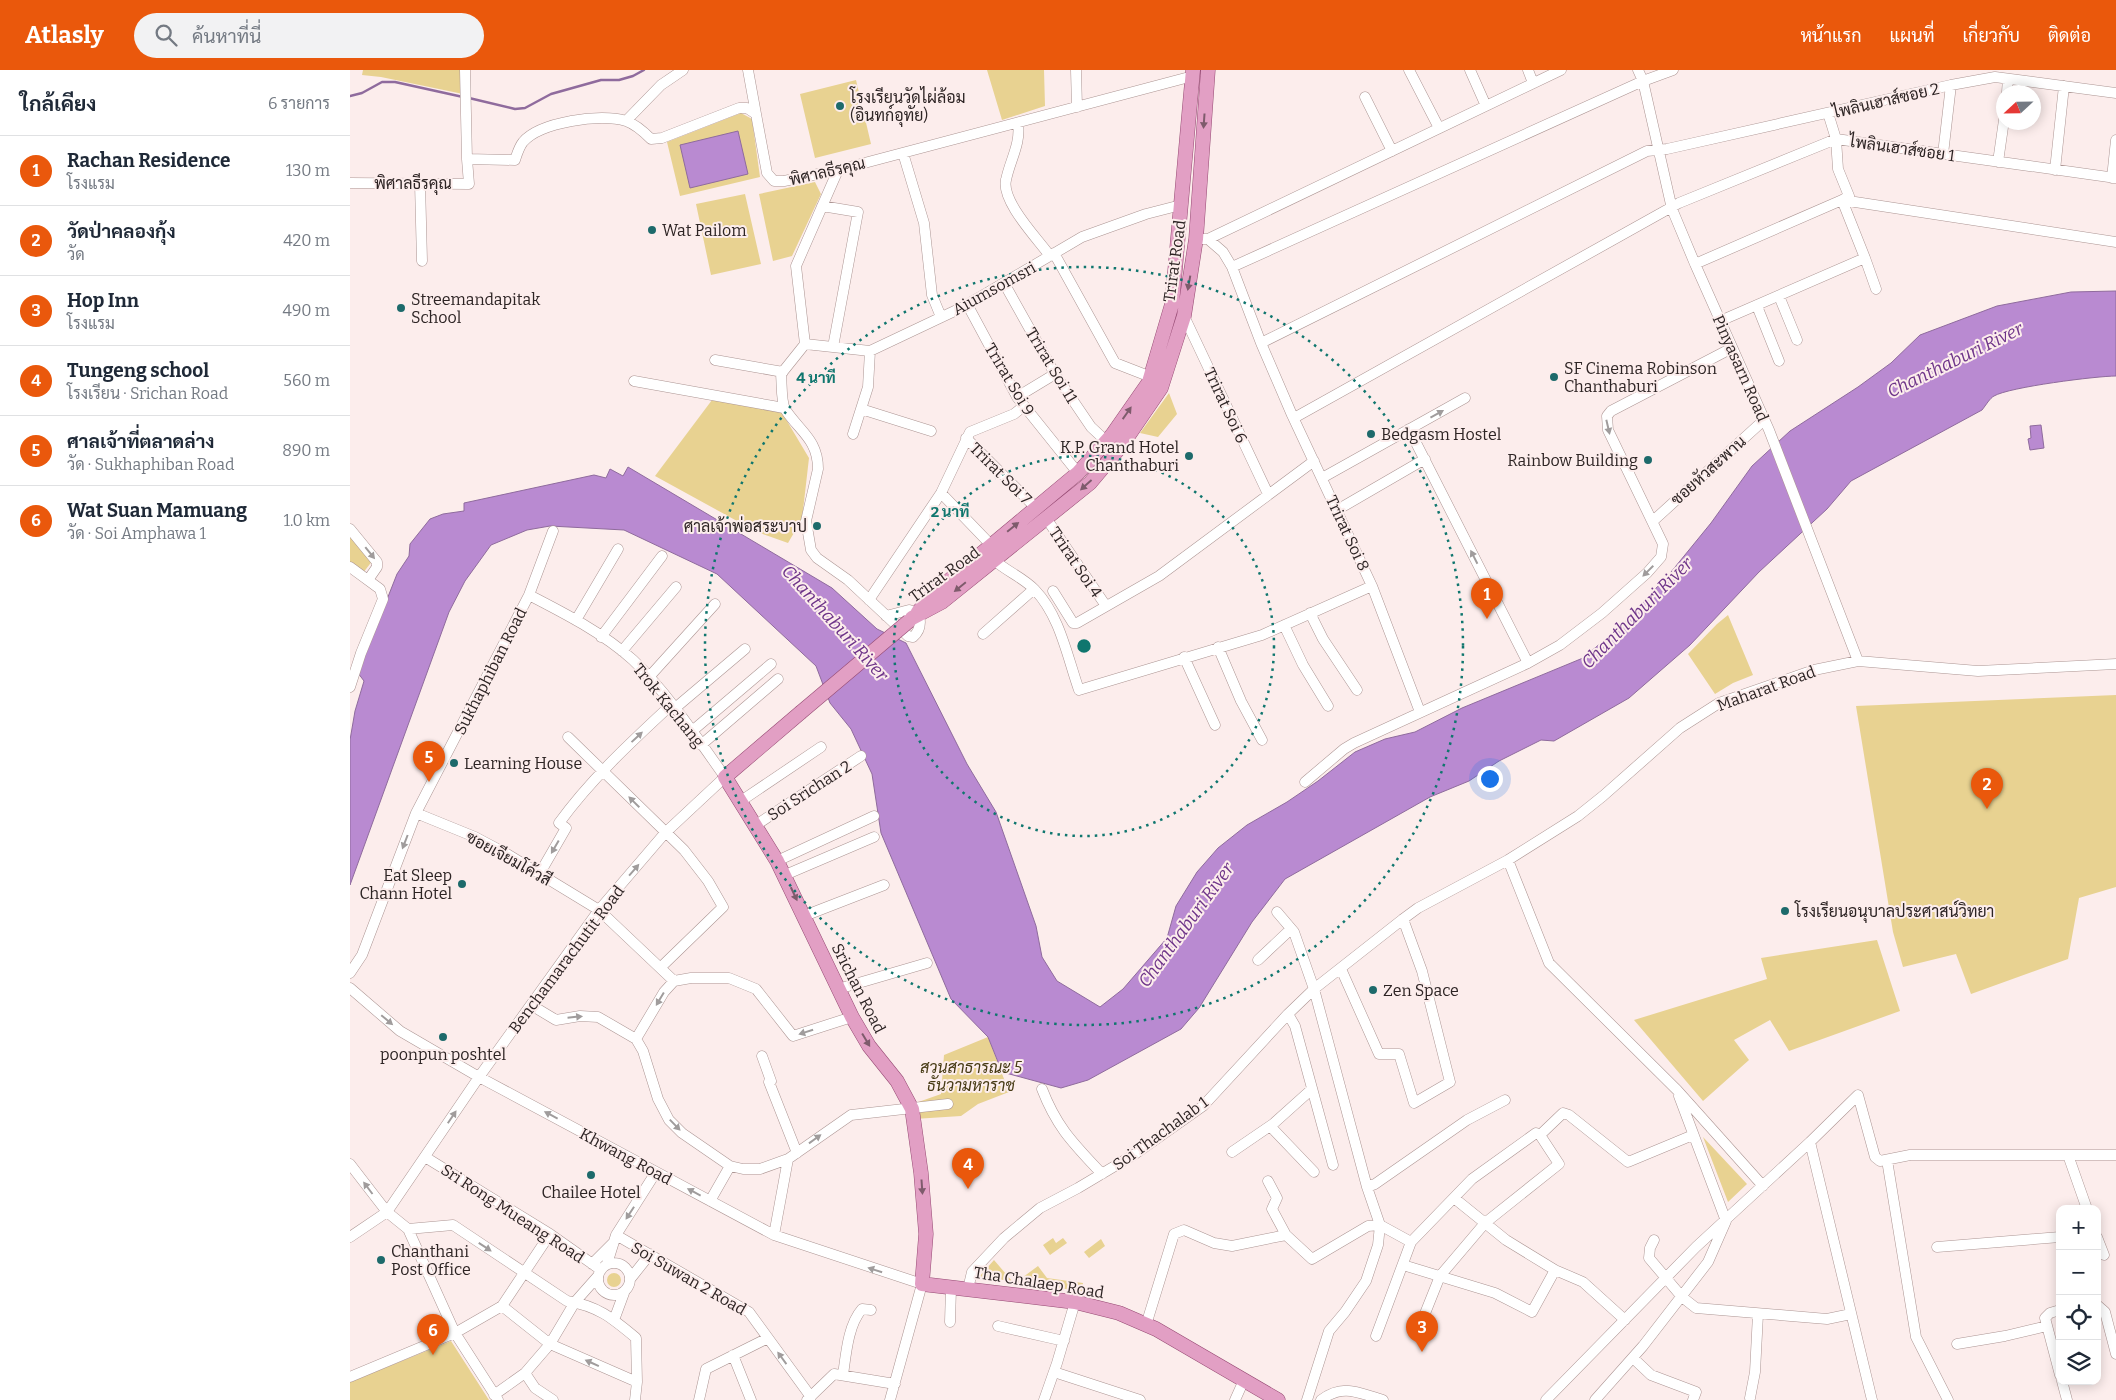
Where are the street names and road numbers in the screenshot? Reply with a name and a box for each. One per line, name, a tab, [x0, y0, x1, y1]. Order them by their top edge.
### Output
street label: ไพลินเฮาส์ซอย 2	[1828, 76, 1941, 122]
street label: ไพลินเฮาส์ซอย 1	[1846, 128, 1957, 165]
street label: พิศาลธีรคุณ	[787, 152, 867, 191]
street label: พิศาลธีรคุณ	[374, 172, 452, 195]
street label: Trirat Road	[1159, 218, 1190, 303]
street label: Aiumsomsri	[949, 258, 1039, 319]
street label: Pinyasarn Road	[1708, 312, 1773, 425]
street label: Trirat Soi 11	[1022, 324, 1082, 407]
street label: Trirat Soi 9	[981, 340, 1039, 419]
street label: Trirat Soi 6	[1200, 365, 1251, 446]
street label: ซอยหัวสะพาน	[1666, 431, 1750, 509]
street label: Trirat Soi 7	[966, 439, 1035, 508]
street label: Trirat Soi 8	[1322, 492, 1373, 574]
street label: Trirat Soi 4	[1045, 523, 1106, 602]
street label: Trirat Road	[905, 542, 984, 606]
street label: Sukhaphiban Road	[450, 604, 531, 738]
street label: Trok Kachang	[629, 660, 708, 751]
street label: Maharat Road	[1714, 662, 1818, 715]
street label: Soi Srichan 2	[764, 756, 855, 825]
street label: ซอยเจียมโค้วสี	[463, 825, 556, 890]
street label: Benchamarachutit Road	[505, 881, 628, 1037]
street label: Srichan Road	[828, 940, 890, 1037]
street label: Soi Thachalab 1	[1109, 1092, 1212, 1174]
street label: Khwang Road	[576, 1124, 676, 1189]
street label: Sri Rong Mueang Road	[437, 1160, 588, 1267]
street label: Soi Suwan 2 Road	[628, 1238, 750, 1319]
street label: Tha Chalaep Road	[972, 1263, 1106, 1302]

